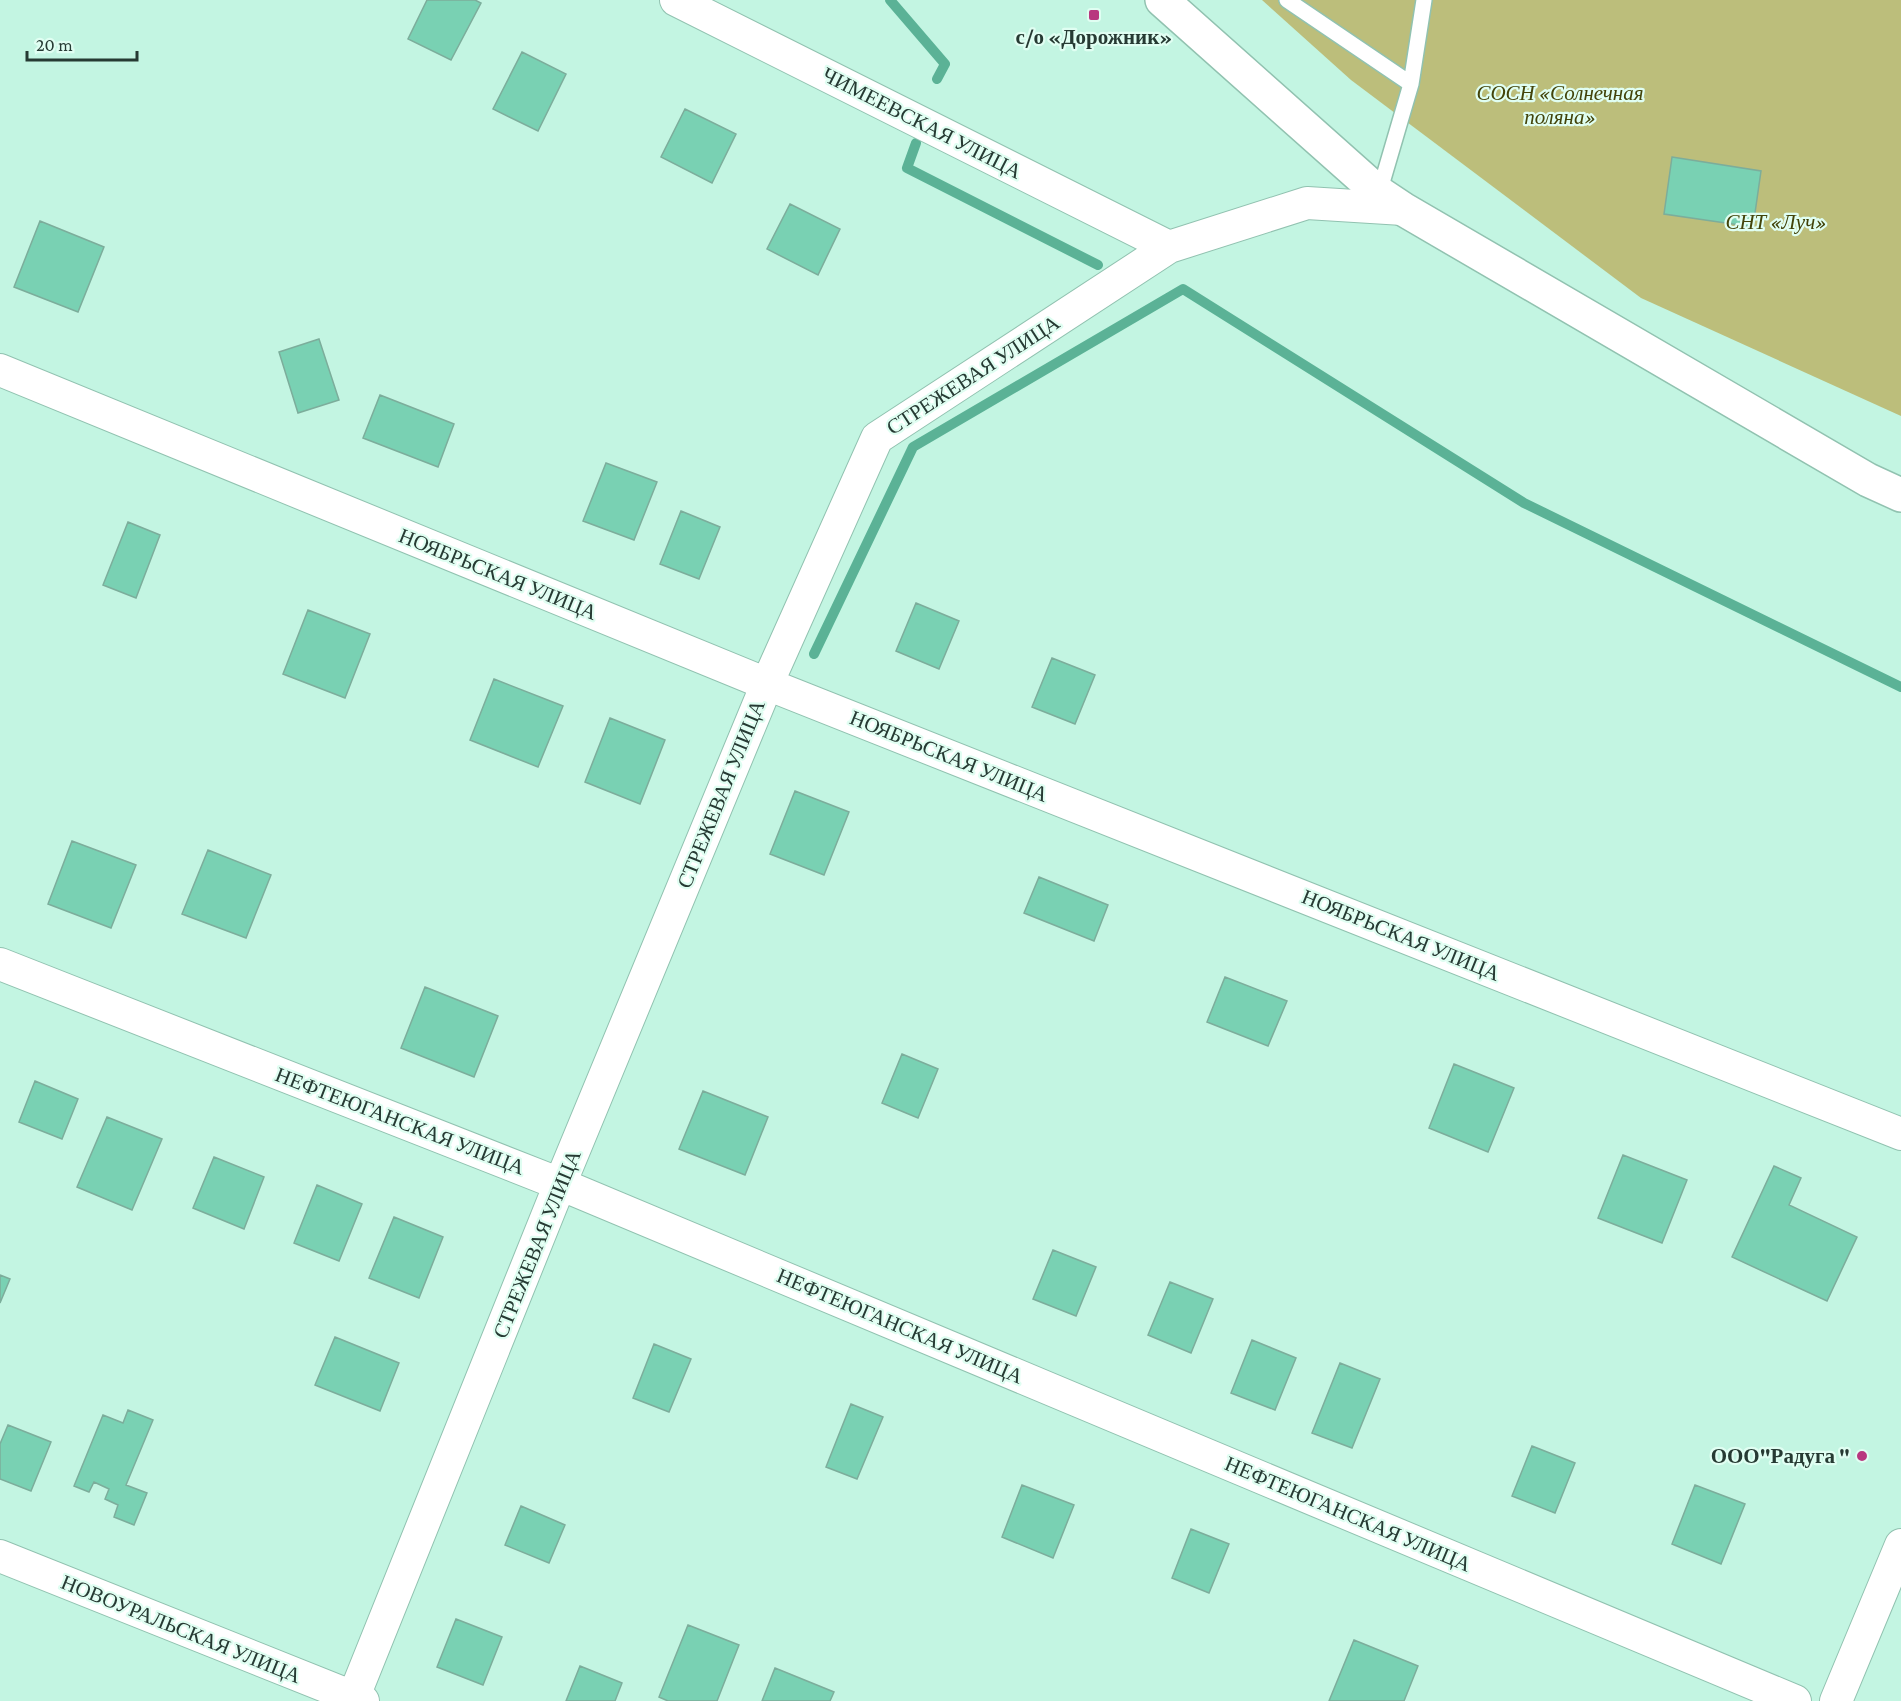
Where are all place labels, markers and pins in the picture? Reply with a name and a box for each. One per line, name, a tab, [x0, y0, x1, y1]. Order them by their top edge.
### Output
marker: с/о «Дорожник»	[1087, 8, 1101, 22]
place label: с/о «Дорожник»	[1016, 25, 1172, 49]
place label: ООО"Радуга "	[1711, 1444, 1850, 1468]
marker: ООО"Радуга "	[1855, 1449, 1869, 1463]

